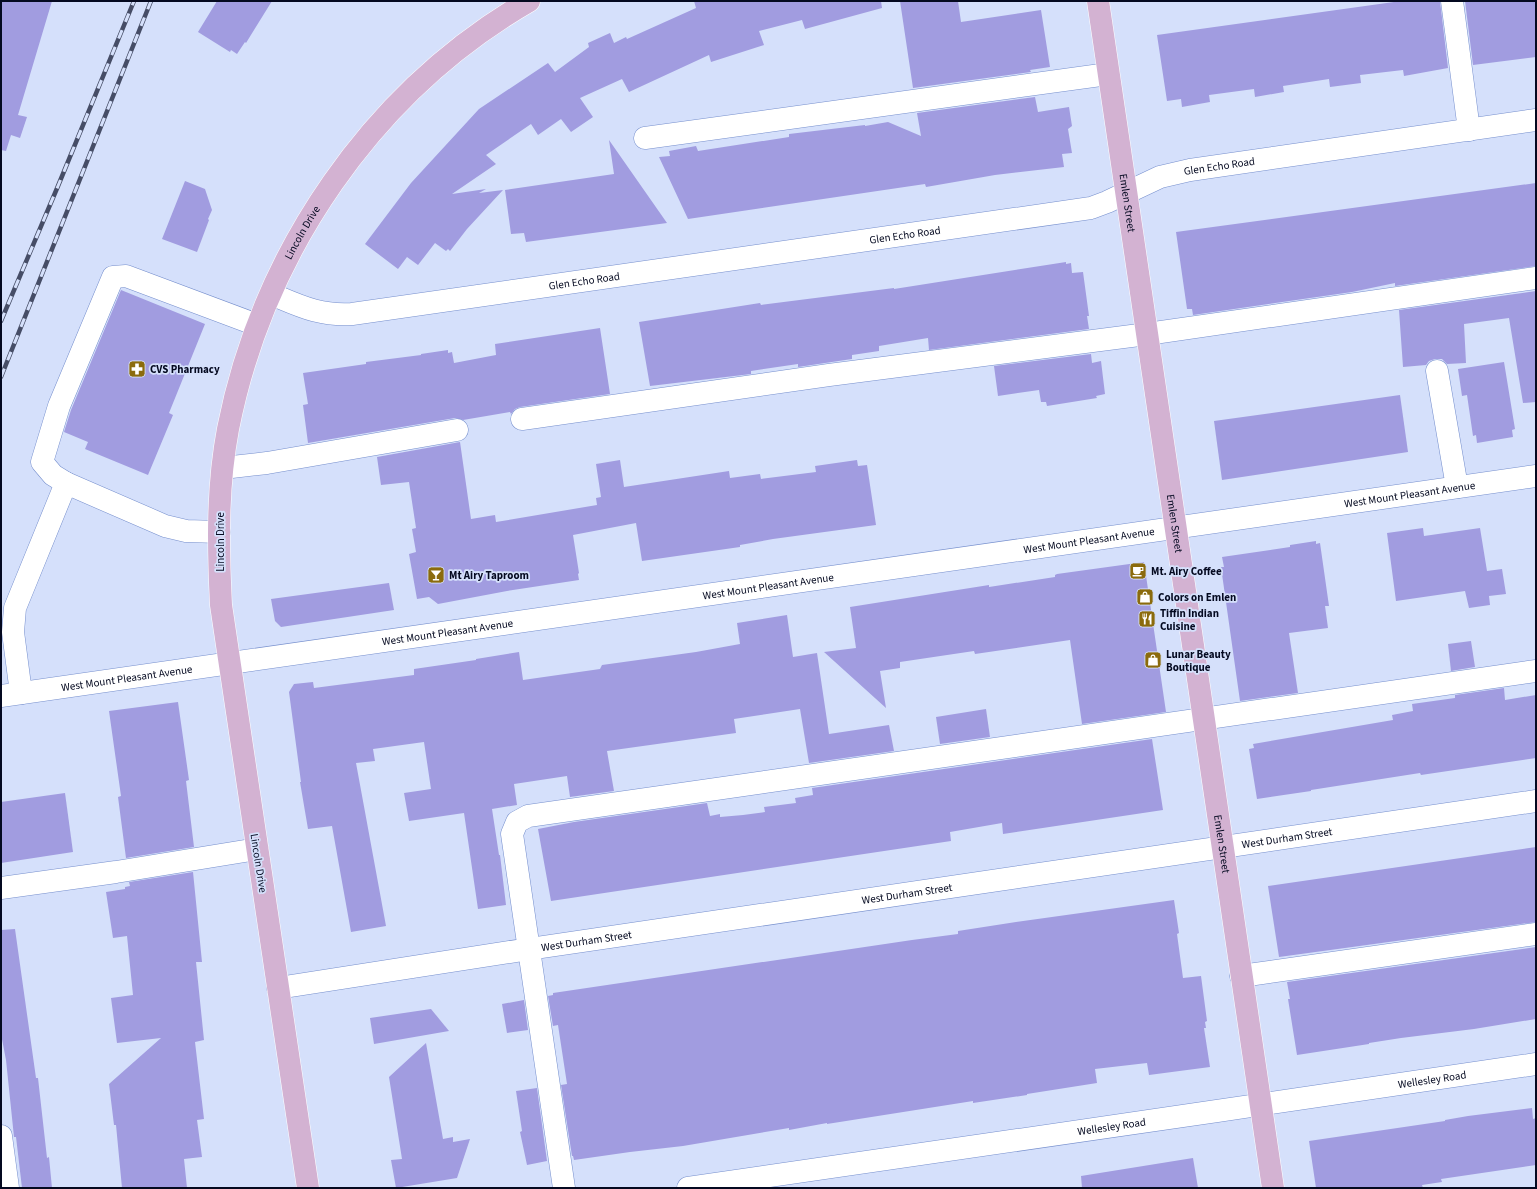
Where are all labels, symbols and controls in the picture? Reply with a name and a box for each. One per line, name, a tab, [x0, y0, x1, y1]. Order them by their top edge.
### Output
street label: Glen Echo Road	[1182, 154, 1256, 179]
street label: Emlen Street	[1116, 173, 1139, 233]
street label: Lincoln Drive	[281, 202, 324, 262]
street label: Glen Echo Road	[868, 223, 942, 248]
street label: Glen Echo Road	[548, 269, 621, 294]
pharmacy icon: CVS Pharmacy	[127, 359, 147, 379]
place label: CVS Pharmacy	[150, 362, 220, 377]
street label: West Mount Pleasant Avenue	[1343, 478, 1477, 511]
street label: Emlen Street	[1163, 493, 1186, 554]
street label: Lincoln Drive	[213, 512, 228, 572]
street label: West Mount Pleasant Avenue	[1022, 524, 1156, 557]
cafe icon: Mt. Airy Coffee	[1128, 561, 1148, 581]
place label: Mt. Airy Coffee	[1151, 564, 1222, 579]
bar icon: Mt Airy Taproom	[426, 565, 446, 585]
place label: Mt Airy Taproom	[449, 568, 529, 583]
street label: West Mount Pleasant Avenue	[702, 570, 835, 603]
shop icon: Colors on Emlen	[1135, 587, 1155, 607]
place label: Colors on Emlen	[1158, 590, 1236, 605]
place label: Tiffin Indian Cuisine	[1160, 606, 1219, 634]
restaurant icon: Tiffin Indian Cuisine	[1137, 609, 1157, 629]
street label: West Mount Pleasant Avenue	[381, 616, 515, 649]
place label: Lunar Beauty Boutique	[1166, 647, 1231, 675]
shop icon: Lunar Beauty Boutique	[1143, 650, 1163, 670]
street label: West Mount Pleasant Avenue	[60, 662, 194, 695]
street label: Emlen Street	[1210, 814, 1234, 875]
street label: West Durham Street	[1241, 824, 1334, 852]
street label: Lincoln Drive	[246, 832, 271, 894]
street label: West Durham Street	[861, 880, 954, 908]
street label: West Durham Street	[540, 927, 633, 955]
street label: Wellesley Road	[1397, 1067, 1467, 1092]
street label: Wellesley Road	[1076, 1114, 1147, 1139]

